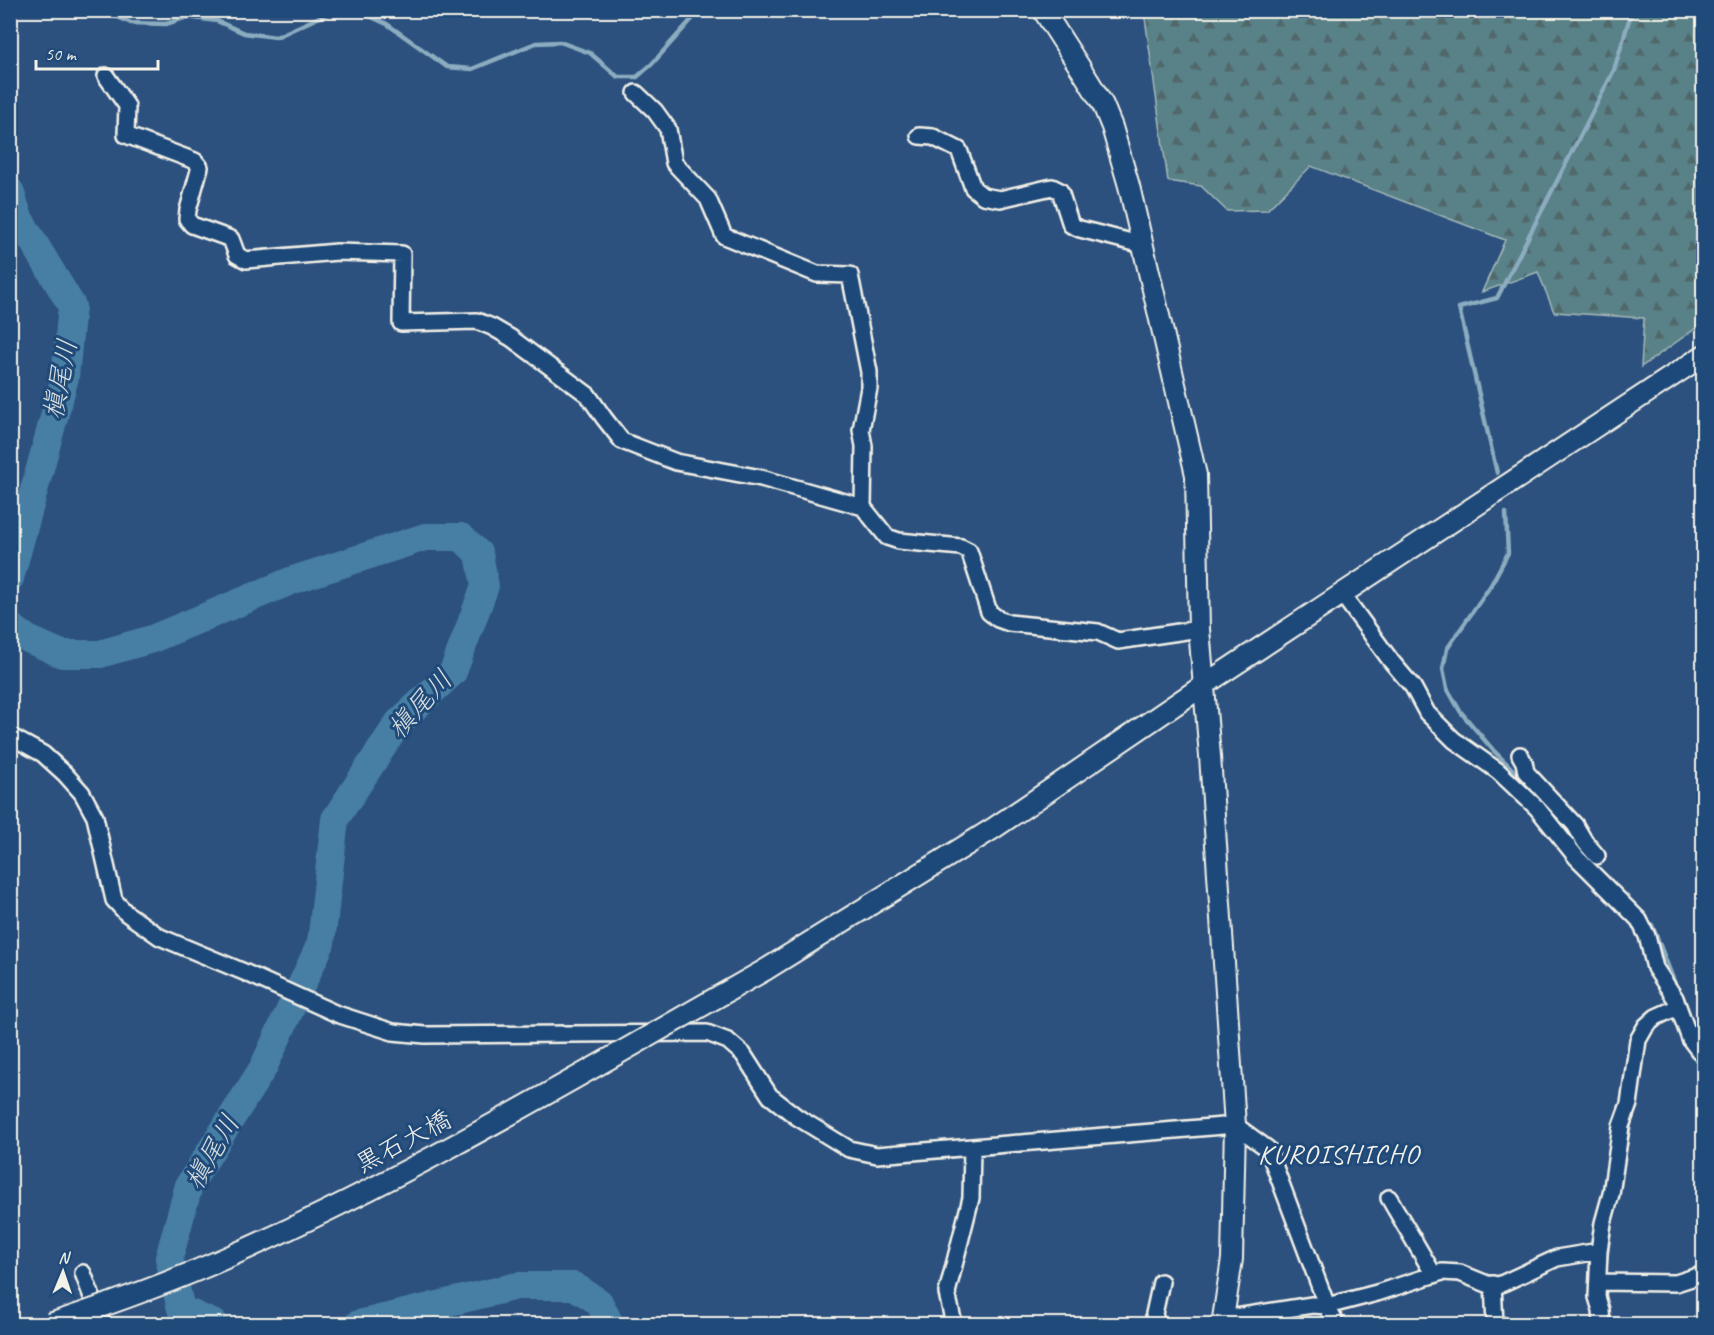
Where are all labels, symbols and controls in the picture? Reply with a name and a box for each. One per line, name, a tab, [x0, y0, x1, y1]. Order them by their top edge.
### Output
scale bar	[36, 33, 158, 71]
text: 50 m	[45, 43, 78, 65]
water label: 槇尾川	[36, 336, 84, 422]
water label: 槇尾川	[380, 663, 460, 745]
street label: 黒石大橋	[350, 1102, 457, 1180]
water label: 槇尾川	[177, 1108, 247, 1196]
district label: KUROISHICHO	[1258, 1137, 1421, 1171]
north arrow	[33, 1242, 93, 1302]
text: N	[58, 1248, 72, 1268]

